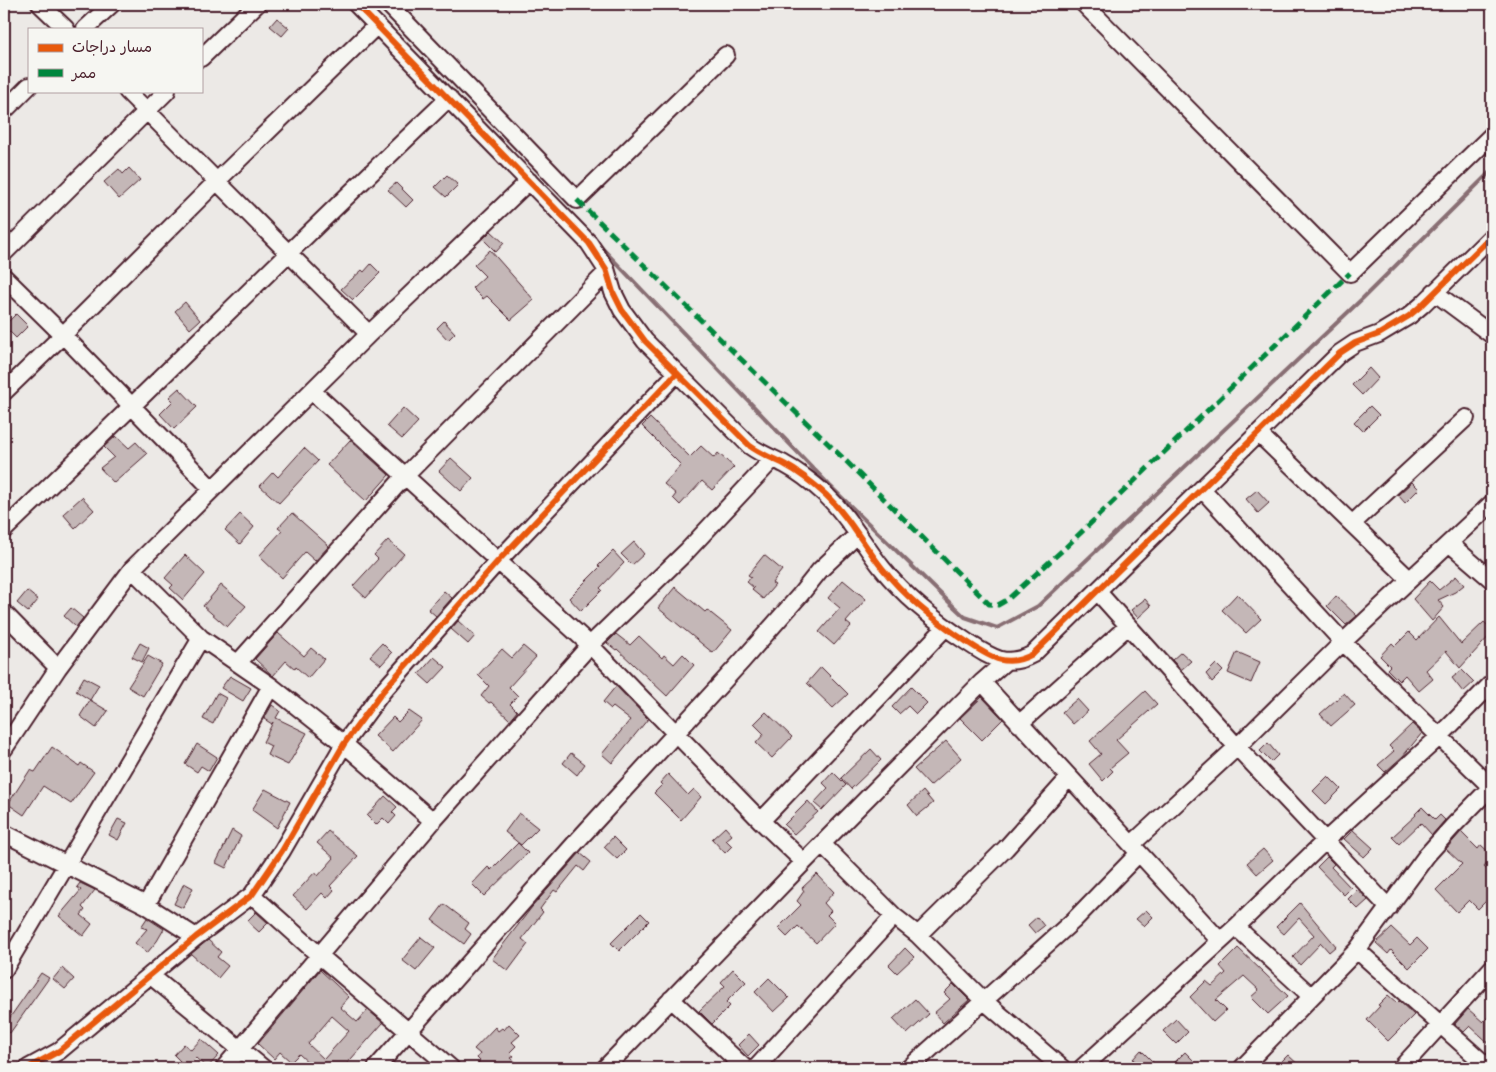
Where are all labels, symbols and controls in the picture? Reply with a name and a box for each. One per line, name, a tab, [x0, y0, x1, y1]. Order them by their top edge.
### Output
legend	[28, 28, 202, 92]
text: مسار دراجات	[72, 34, 152, 57]
text: ممر	[70, 60, 96, 83]

